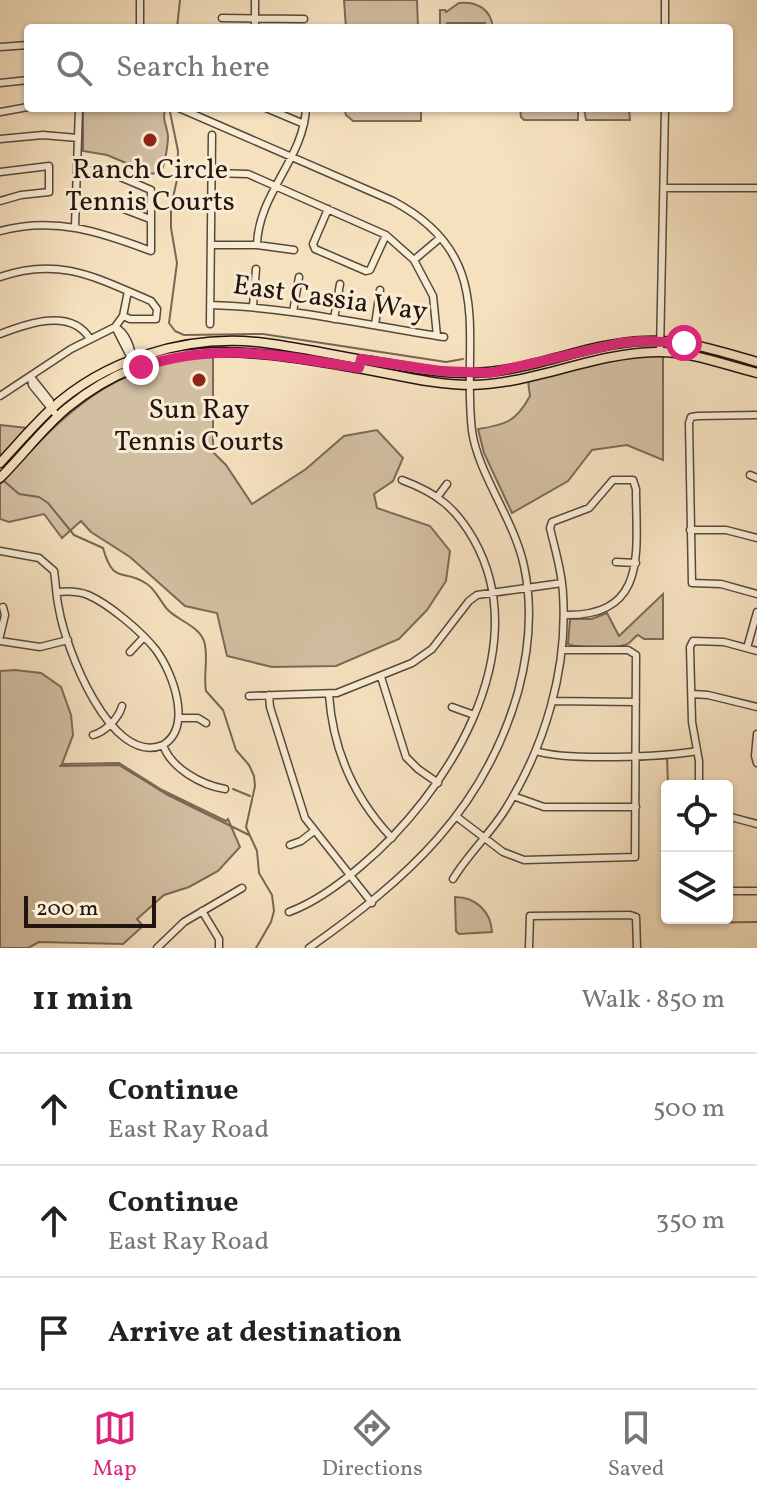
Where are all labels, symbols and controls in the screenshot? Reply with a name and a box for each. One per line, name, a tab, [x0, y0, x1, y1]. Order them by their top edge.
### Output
search box	[24, 24, 733, 112]
icon: search	[52, 46, 96, 90]
text: Search here	[116, 47, 270, 89]
marker: Ranch Circle Tennis Courts	[141, 131, 159, 149]
place label: Ranch Circle Tennis Courts	[65, 151, 235, 222]
street label: East Cassia Way	[230, 266, 430, 332]
route start	[666, 325, 702, 361]
route end	[123, 349, 159, 385]
marker: Sun Ray Tennis Courts	[190, 371, 208, 389]
place label: Sun Ray Tennis Courts	[114, 391, 284, 462]
map controls	[661, 780, 733, 924]
button: locate	[661, 780, 733, 852]
button: layers	[661, 852, 733, 924]
scale bar	[24, 892, 156, 928]
text: 200 m	[36, 894, 98, 925]
text: 11 min	[32, 977, 133, 1024]
text: Walk · 850 m	[582, 982, 725, 1018]
text: Continue	[108, 1070, 239, 1112]
icon: ahead	[32, 1087, 76, 1131]
text: 500 m	[653, 1091, 725, 1127]
text: East Ray Road	[108, 1112, 269, 1148]
text: Continue	[108, 1182, 239, 1224]
icon: ahead	[32, 1199, 76, 1243]
text: 350 m	[656, 1203, 725, 1239]
text: East Ray Road	[108, 1224, 269, 1260]
icon: arrive	[32, 1311, 76, 1355]
text: Arrive at destination	[108, 1312, 402, 1354]
tab: Map	[93, 1406, 137, 1485]
tab: Directions	[322, 1406, 423, 1485]
tab: Saved	[608, 1406, 664, 1485]

